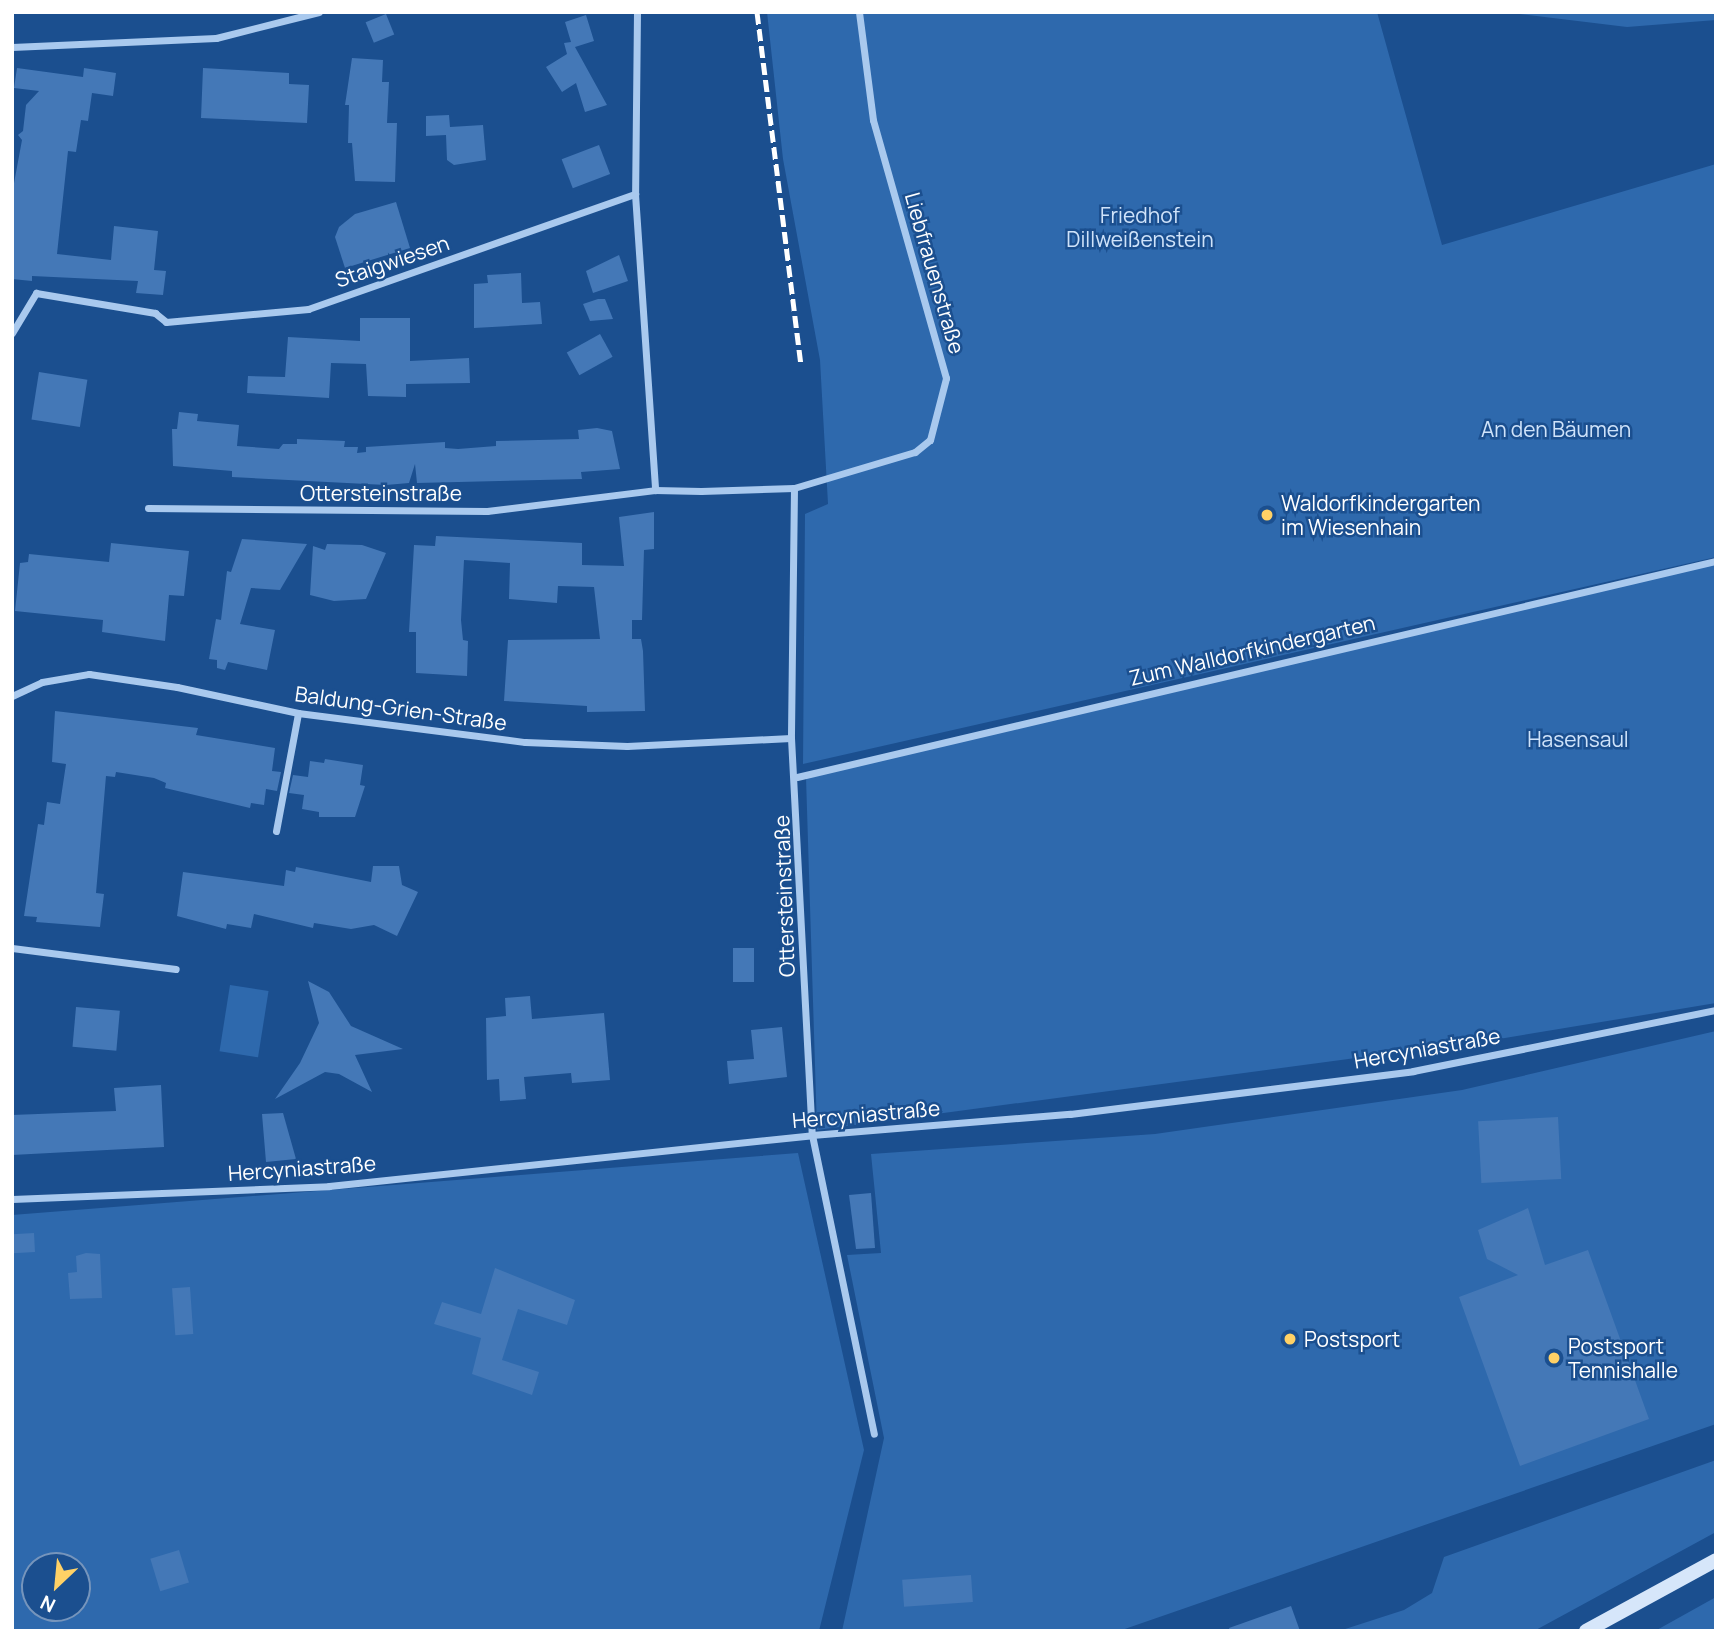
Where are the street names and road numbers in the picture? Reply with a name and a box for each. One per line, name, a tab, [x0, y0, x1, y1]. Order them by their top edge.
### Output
street label: Liebfrauenstraße	[900, 189, 970, 357]
street label: Staigwiesen	[332, 230, 452, 292]
street label: Ottersteinstraße	[300, 480, 462, 506]
street label: Zum Walldorfkindergarten	[1127, 609, 1377, 691]
street label: Baldung-Grien-Straße	[293, 681, 509, 735]
street label: Ottersteinstraße	[769, 815, 799, 977]
street label: Hercyniastraße	[1352, 1023, 1502, 1073]
street label: Hercyniastraße	[791, 1095, 941, 1133]
street label: Hercyniastraße	[227, 1150, 377, 1186]

